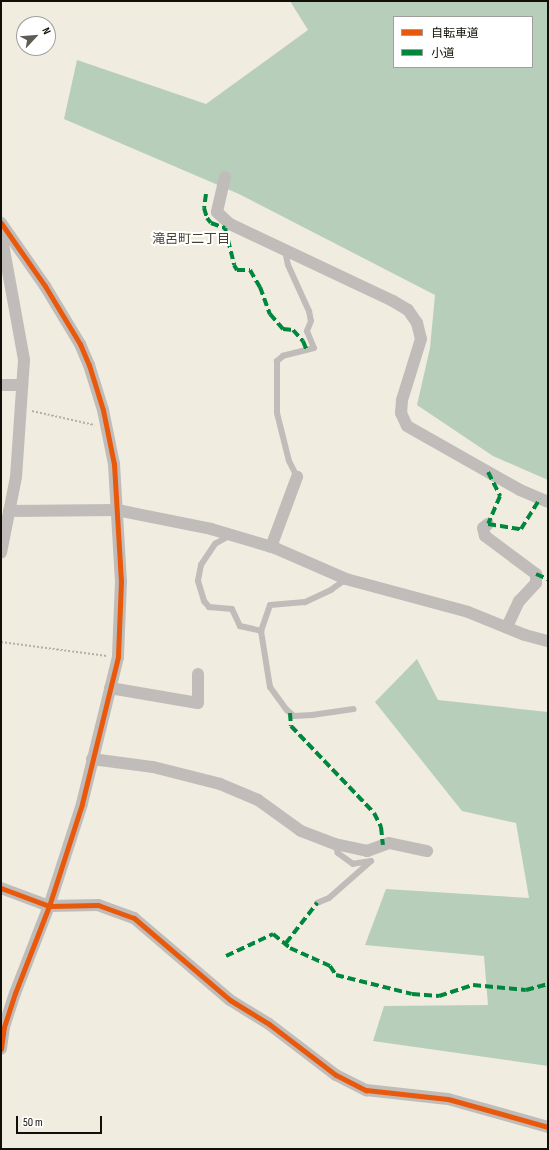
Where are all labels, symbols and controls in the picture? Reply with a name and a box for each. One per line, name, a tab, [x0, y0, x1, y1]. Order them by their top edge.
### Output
north arrow	[16, 16, 56, 56]
legend	[393, 16, 533, 68]
text: N	[39, 25, 53, 36]
text: 自転車道	[431, 26, 479, 41]
text: 小道	[431, 46, 455, 61]
district label: 滝呂町二丁目	[152, 231, 230, 247]
scale bar	[18, 1108, 104, 1134]
text: 50 m	[23, 1115, 43, 1130]

